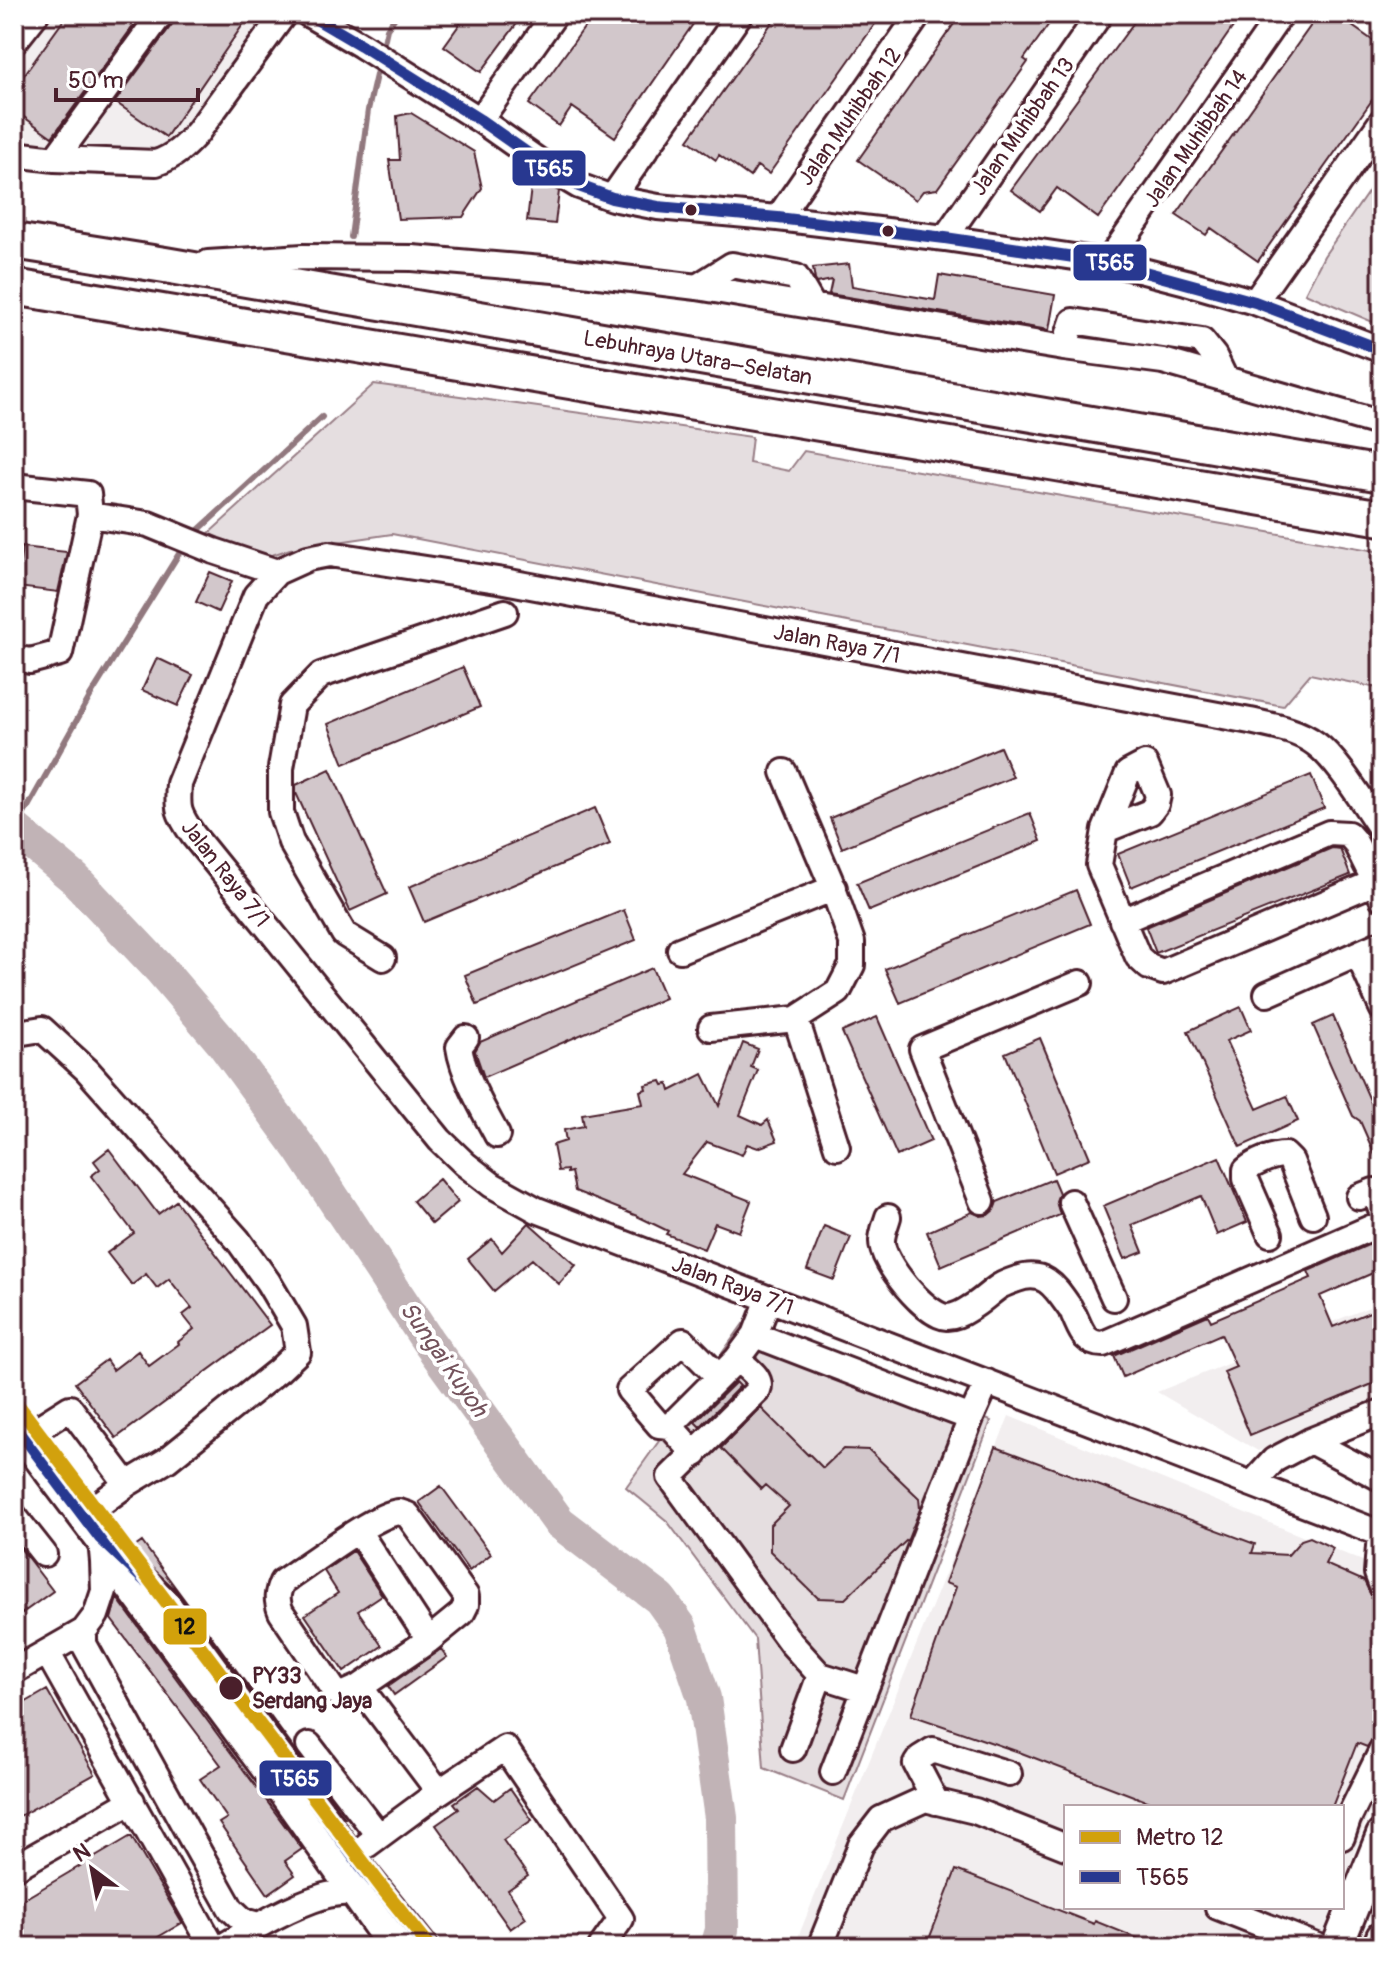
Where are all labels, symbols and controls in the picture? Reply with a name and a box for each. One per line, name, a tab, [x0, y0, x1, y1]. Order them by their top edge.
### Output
street label: Jalan Muhibbah 12	[792, 42, 908, 191]
scale bar	[56, 52, 198, 102]
street label: Jalan Muhibbah 13	[965, 52, 1081, 201]
street label: Jalan Muhibbah 14	[1138, 64, 1254, 213]
text: 50 m	[68, 66, 124, 95]
line badge: T565	[511, 149, 587, 187]
text: T565	[524, 155, 574, 183]
unlabelled marker	[683, 202, 699, 218]
unlabelled marker	[880, 223, 896, 239]
line badge: T565	[1072, 243, 1148, 282]
text: T565	[1085, 249, 1135, 277]
street label: Lebuhraya Utara–Selatan	[581, 324, 814, 392]
street label: Jalan Raya 7/1	[771, 618, 902, 670]
street label: Jalan Raya 7/1	[175, 814, 276, 933]
street label: Jalan Raya 7/1	[668, 1250, 798, 1322]
water label: Sungai Kuyoh	[393, 1296, 495, 1424]
line badge: 12	[162, 1607, 208, 1646]
text: 12	[175, 1613, 195, 1641]
place label: PY33 Serdang Jaya	[252, 1662, 372, 1715]
marker: PY33 Serdang Jaya	[217, 1674, 245, 1702]
line badge: T565	[258, 1759, 333, 1797]
text: T565	[270, 1765, 320, 1793]
legend	[1064, 1805, 1344, 1909]
text: Metro 12	[1136, 1823, 1224, 1852]
north arrow	[52, 1829, 132, 1909]
text: N	[68, 1837, 96, 1869]
text: T565	[1136, 1863, 1189, 1892]

